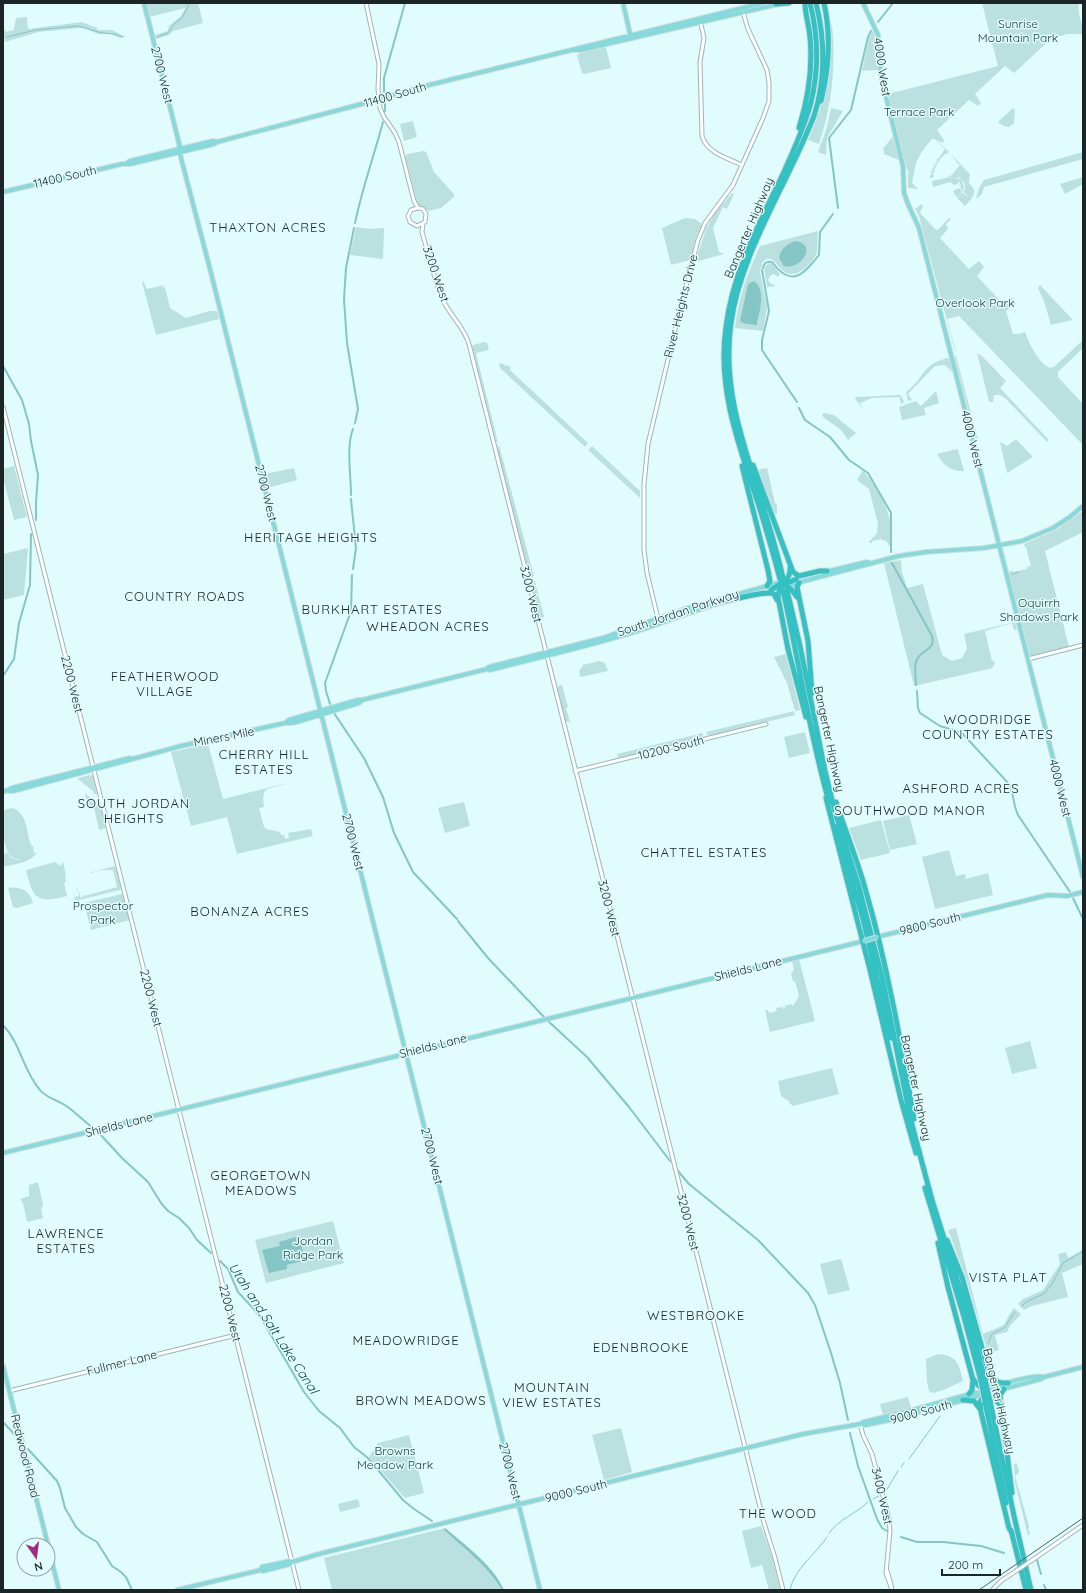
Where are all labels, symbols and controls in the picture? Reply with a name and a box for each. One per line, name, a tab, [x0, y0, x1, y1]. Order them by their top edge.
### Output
park label: Sunrise Mountain Park	[978, 16, 1058, 45]
street label: 4000 West	[870, 37, 895, 97]
street label: 2700 West	[148, 45, 177, 105]
street label: 11400 South	[362, 78, 428, 111]
park label: Terrace Park	[884, 104, 954, 119]
street label: 11400 South	[32, 162, 98, 191]
street label: Bangerter Highway	[721, 175, 777, 280]
district label: THAXTON ACRES	[209, 219, 327, 235]
street label: 3200 West	[420, 244, 453, 304]
street label: River Heights Drive	[660, 252, 701, 359]
park label: Overlook Park	[935, 295, 1015, 310]
street label: 4000 West	[958, 408, 987, 469]
street label: 2700 West	[252, 463, 281, 523]
district label: HERITAGE HEIGHTS	[244, 529, 378, 545]
street label: 3200 West	[517, 564, 546, 624]
street label: South Jordan Parkway	[615, 586, 740, 639]
district label: COUNTRY ROADS	[125, 588, 245, 604]
park label: Oquirrh Shadows Park	[1000, 595, 1078, 624]
district label: BURKHART ESTATES	[301, 601, 443, 617]
district label: WHEADON ACRES	[366, 618, 490, 634]
street label: 2200 West	[58, 654, 87, 714]
district label: FEATHERWOOD VILLAGE	[111, 668, 219, 699]
street label: Bangerter Highway	[811, 685, 848, 793]
district label: WOODRIDGE COUNTRY ESTATES	[922, 711, 1054, 742]
street label: Miners Mile	[192, 723, 256, 750]
street label: 10200 South	[636, 732, 705, 763]
district label: CHERRY HILL ESTATES	[219, 746, 309, 777]
street label: 4000 West	[1046, 757, 1075, 818]
district label: ASHFORD ACRES	[902, 780, 1020, 796]
district label: SOUTH JORDAN HEIGHTS	[78, 795, 190, 826]
district label: SOUTHWOOD MANOR	[834, 802, 986, 818]
street label: 2700 West	[339, 812, 368, 872]
district label: CHATTEL ESTATES	[641, 844, 767, 860]
street label: 3200 West	[595, 878, 624, 938]
park label: Prospector Park	[73, 898, 134, 927]
district label: BONANZA ACRES	[190, 903, 310, 919]
street label: 9800 South	[898, 909, 962, 938]
street label: Shields Lane	[713, 953, 783, 984]
street label: 2200 West	[137, 968, 166, 1028]
street label: Shields Lane	[398, 1030, 468, 1061]
street label: Bangerter Highway	[898, 1034, 935, 1142]
street label: Shields Lane	[84, 1109, 154, 1140]
street label: 2700 West	[418, 1126, 447, 1186]
district label: GEORGETOWN MEADOWS	[211, 1167, 311, 1198]
street label: 3200 West	[674, 1192, 703, 1252]
district label: LAWRENCE ESTATES	[27, 1225, 105, 1256]
park label: Jordan Ridge Park	[283, 1233, 343, 1262]
water label: Utah and Salt Lake Canal	[226, 1260, 323, 1398]
district label: VISTA PLAT	[969, 1269, 1047, 1285]
street label: 2200 West	[216, 1283, 245, 1343]
district label: WESTBROOKE	[647, 1307, 745, 1323]
district label: MEADOWRIDGE	[352, 1332, 460, 1348]
district label: EDENBROOKE	[593, 1339, 689, 1355]
street label: Fullmer Lane	[85, 1346, 159, 1378]
street label: Bangerter Highway	[980, 1347, 1019, 1455]
district label: MOUNTAIN VIEW ESTATES	[502, 1379, 602, 1410]
district label: BROWN MEADOWS	[355, 1392, 487, 1408]
street label: 9000 South	[888, 1396, 953, 1427]
street label: Redwood Road	[8, 1412, 43, 1499]
street label: 2700 West	[496, 1441, 525, 1501]
park label: Browns Meadow Park	[357, 1443, 433, 1472]
street label: 3400 West	[869, 1466, 896, 1526]
street label: 9000 South	[543, 1476, 608, 1505]
district label: THE WOOD	[739, 1505, 817, 1521]
north arrow	[16, 1537, 56, 1577]
scale bar	[942, 1551, 1000, 1577]
text: 200 m	[948, 1557, 983, 1572]
text: N	[33, 1559, 44, 1574]

